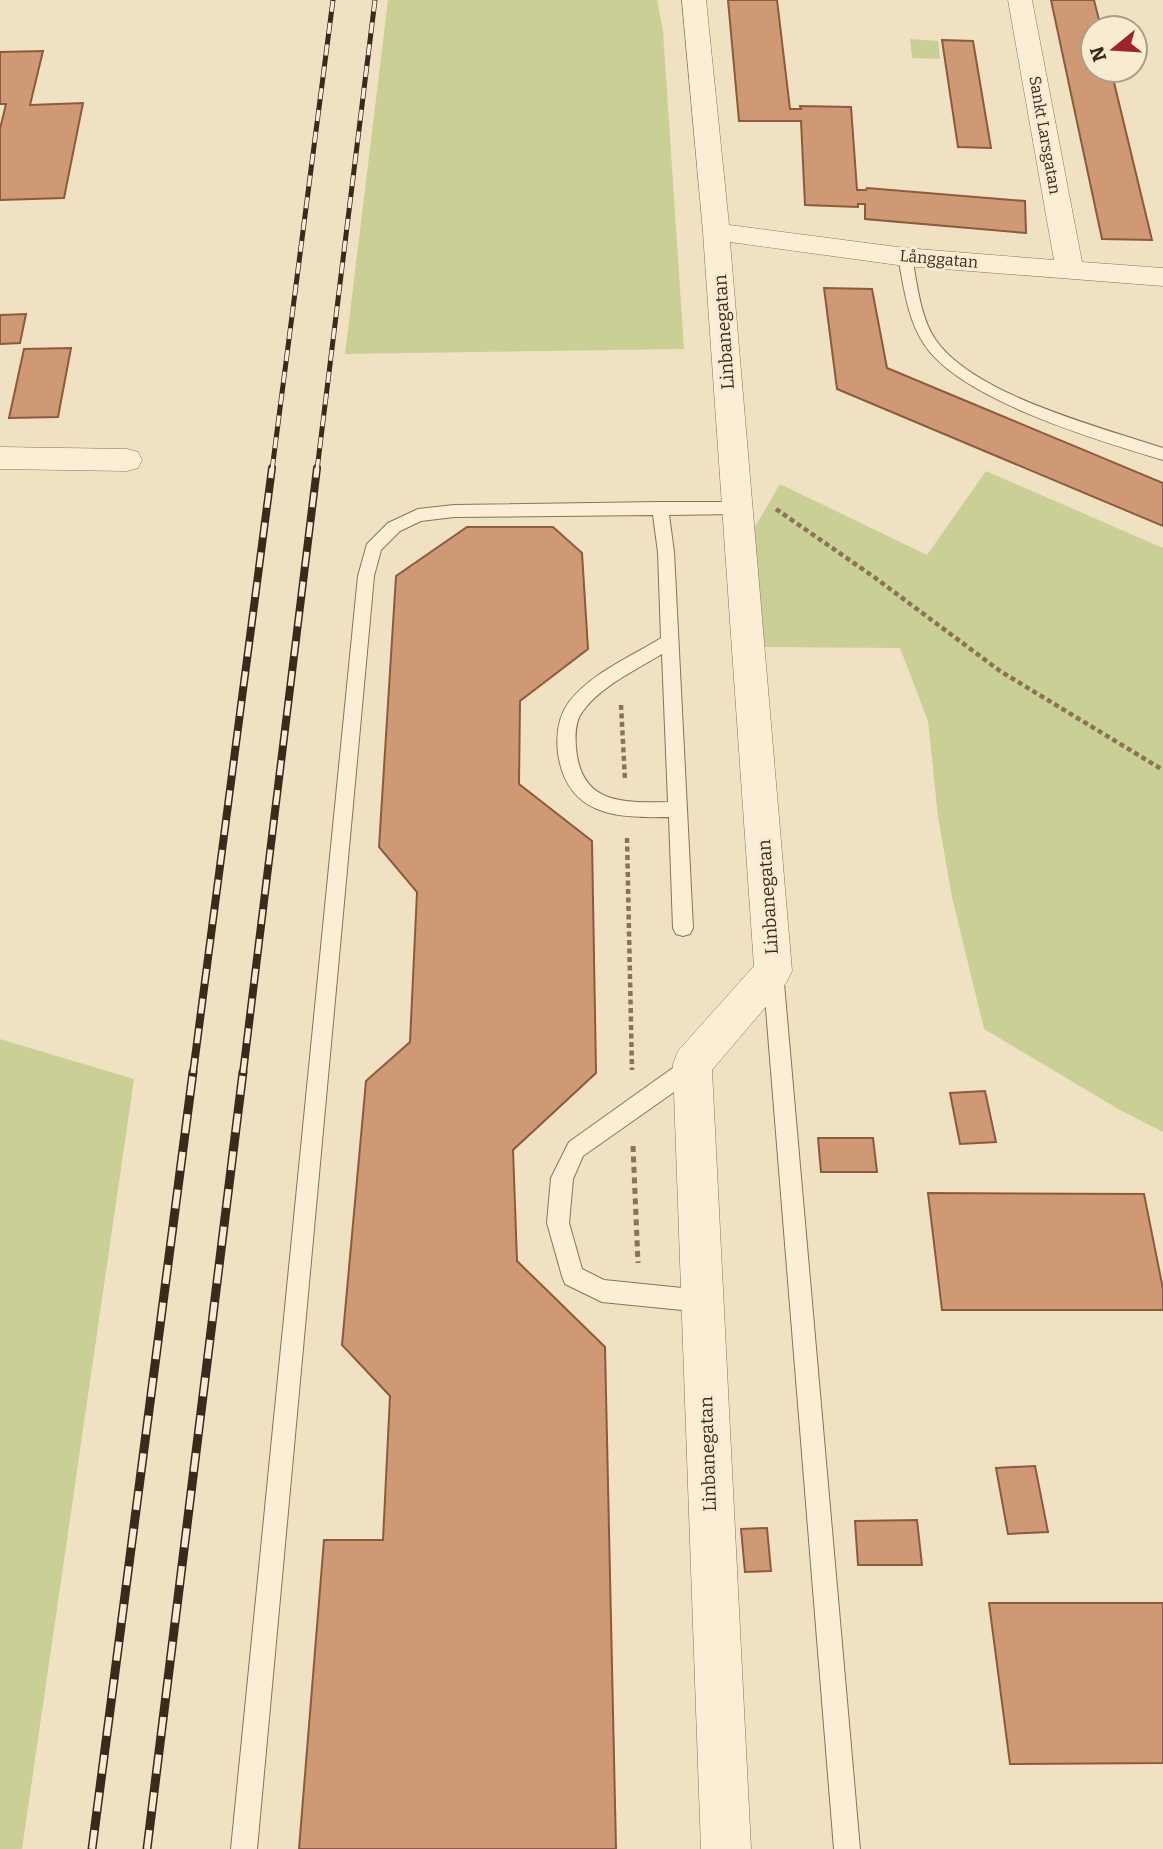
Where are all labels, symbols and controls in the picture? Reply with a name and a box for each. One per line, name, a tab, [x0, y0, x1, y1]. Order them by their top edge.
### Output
north arrow	[1079, 14, 1149, 84]
text: N	[1085, 43, 1112, 65]
street label: Sankt Larsgatan	[1025, 74, 1065, 196]
street label: Långgatan	[899, 246, 979, 272]
street label: Linbanegatan	[709, 273, 739, 390]
street label: Linbanegatan	[753, 838, 783, 955]
street label: Linbanegatan	[695, 1395, 721, 1512]

